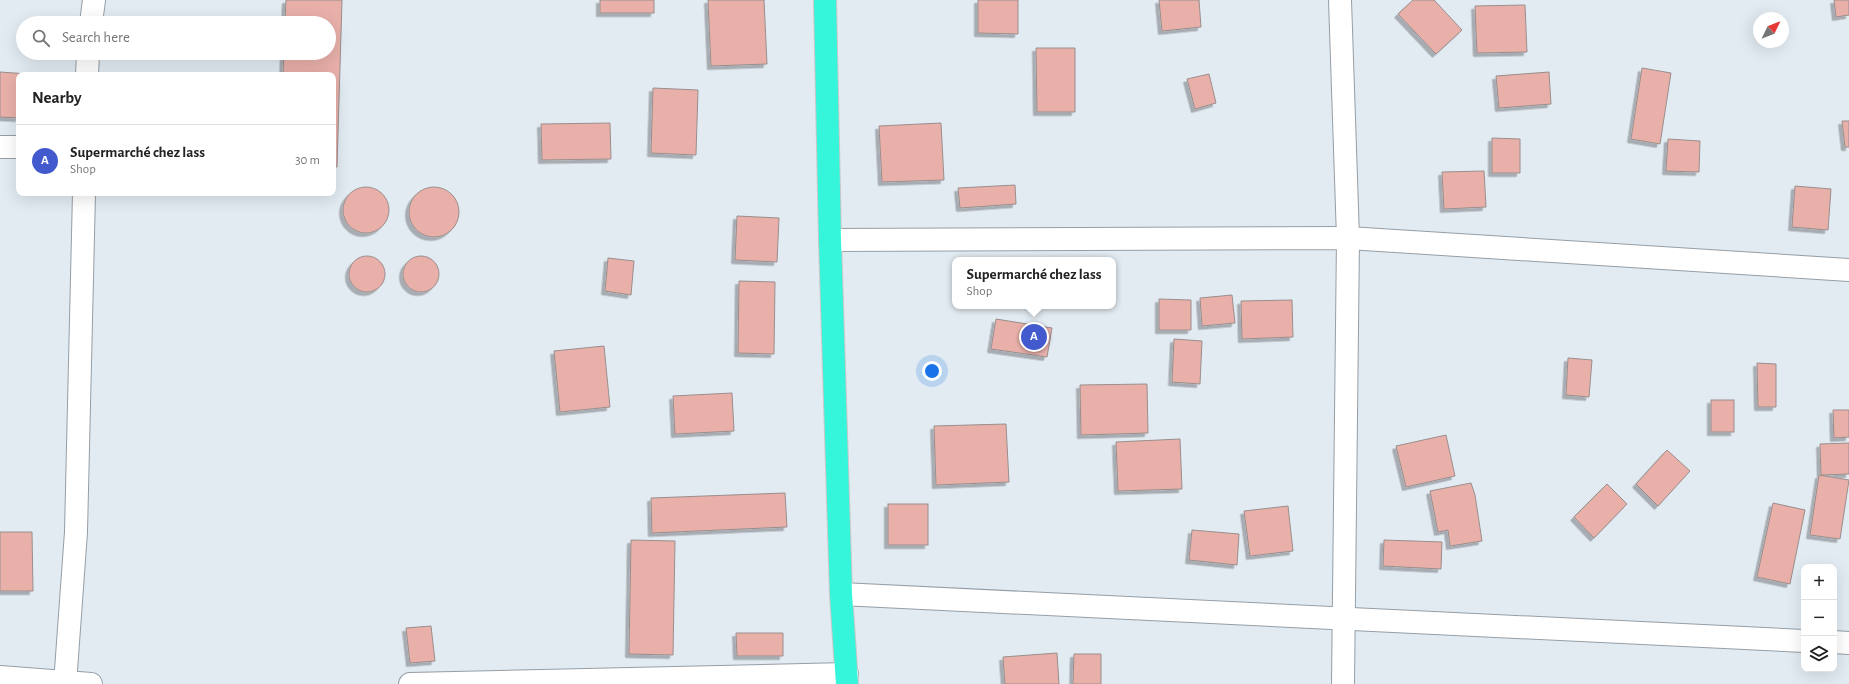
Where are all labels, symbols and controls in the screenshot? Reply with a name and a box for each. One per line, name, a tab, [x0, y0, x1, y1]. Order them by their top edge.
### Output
north arrow	[1753, 12, 1789, 48]
search box	[16, 16, 336, 60]
icon: search	[30, 27, 52, 49]
text: Search here	[62, 30, 130, 45]
text: Nearby	[32, 89, 82, 106]
text: Supermarché chez lass	[70, 145, 205, 160]
text: A	[41, 154, 49, 167]
text: 30 m	[295, 154, 320, 167]
text: Shop	[70, 163, 96, 176]
popup	[952, 257, 1116, 309]
text: Supermarché chez lass	[967, 267, 1101, 282]
text: Shop	[967, 285, 992, 298]
pin: A	[1021, 322, 1047, 352]
your location	[922, 361, 942, 381]
map controls	[1801, 564, 1837, 672]
button: +	[1801, 564, 1837, 600]
button: −	[1801, 600, 1837, 636]
button: layers	[1801, 636, 1837, 672]

